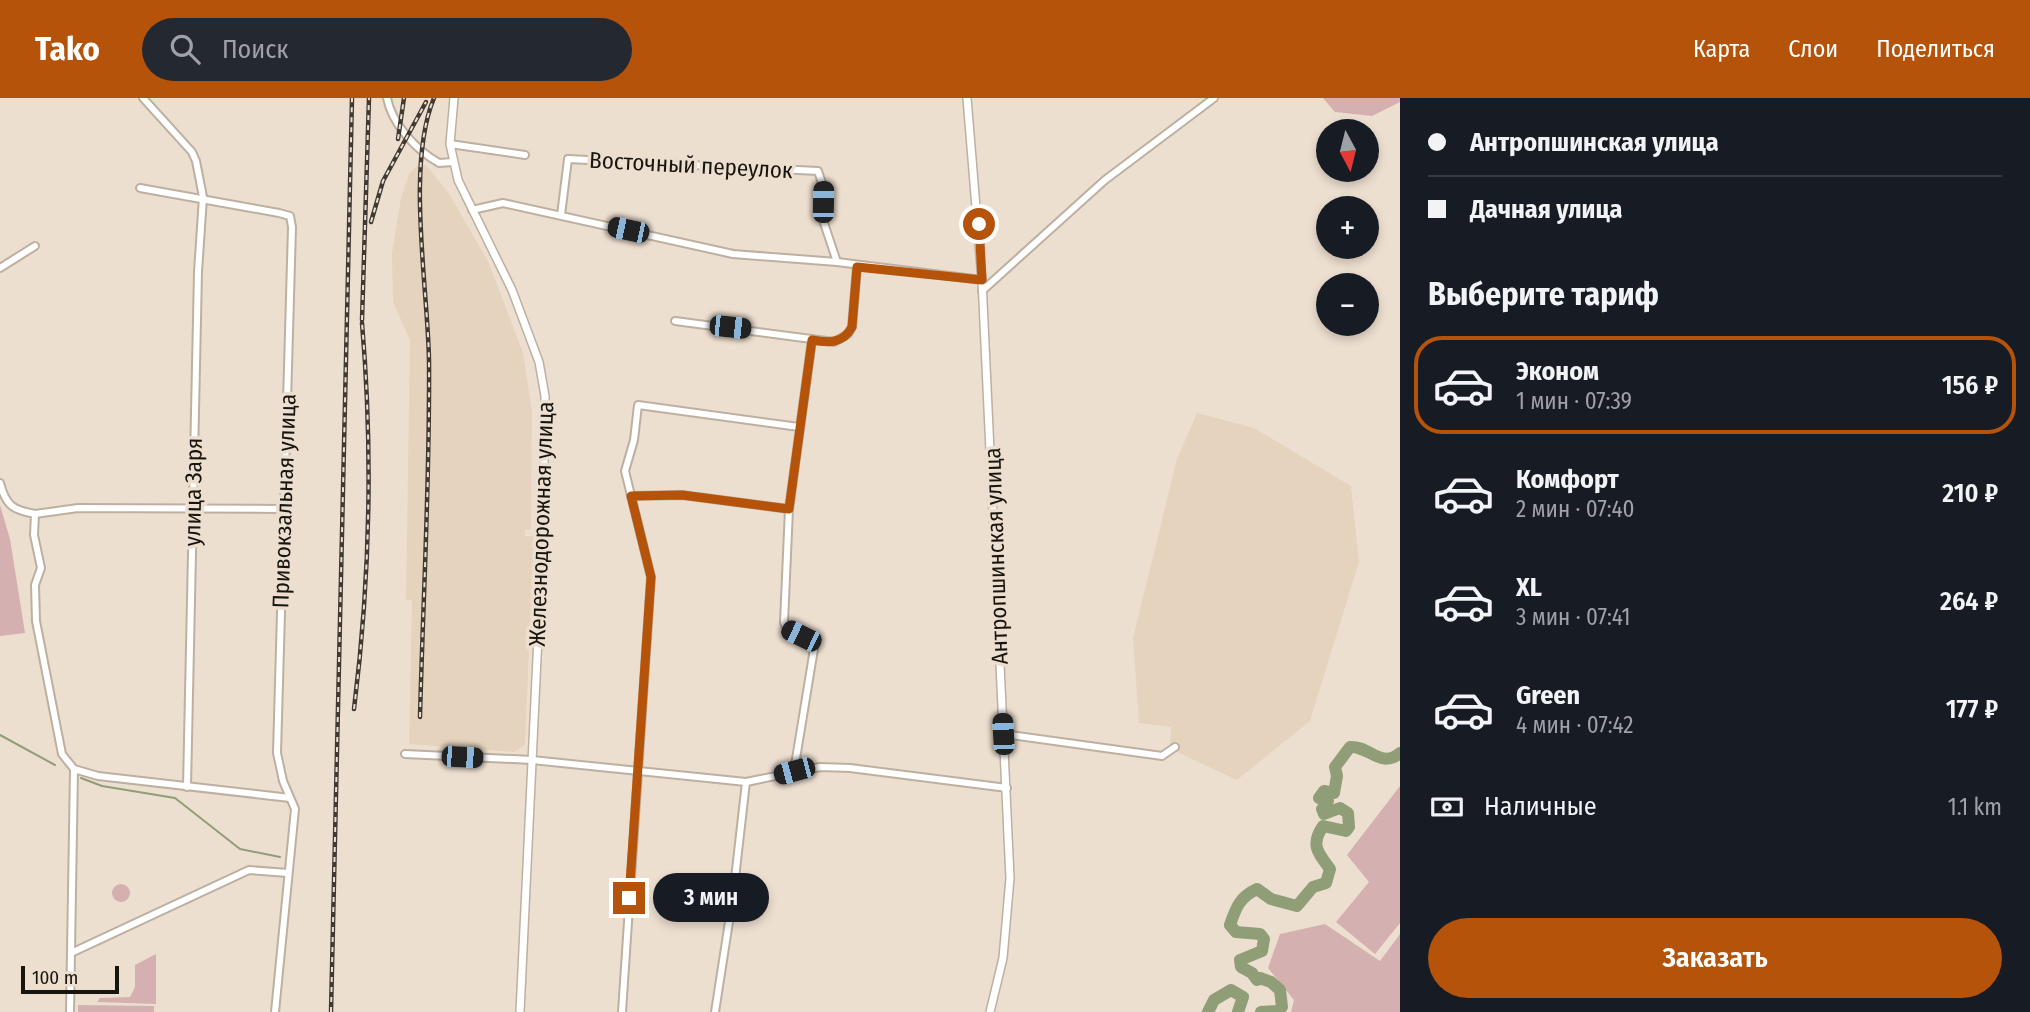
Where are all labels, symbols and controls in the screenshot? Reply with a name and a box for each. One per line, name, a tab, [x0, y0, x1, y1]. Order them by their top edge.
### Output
search box	[142, 18, 632, 81]
text: Tako	[35, 29, 100, 69]
icon: search	[166, 30, 204, 68]
text: Поиск	[222, 34, 289, 65]
text: Карта	[1693, 35, 1750, 63]
text: Слои	[1788, 35, 1838, 63]
text: Поделиться	[1876, 35, 1995, 63]
north arrow	[1316, 119, 1379, 182]
map controls	[1316, 119, 1379, 336]
text: Антропшинская улица	[1470, 127, 1719, 158]
street label: Восточный переулок	[588, 146, 794, 184]
car	[813, 181, 834, 223]
text: Дачная улица	[1470, 194, 1623, 225]
button: +	[1316, 196, 1379, 259]
route start	[963, 208, 995, 240]
car	[606, 215, 651, 245]
button: −	[1316, 273, 1379, 336]
text: Выберите тариф	[1428, 275, 1659, 313]
car	[709, 314, 752, 340]
icon: car	[1432, 354, 1495, 417]
text: Эконом	[1516, 356, 1599, 387]
text: 156 ₽	[1942, 370, 1998, 401]
text: 1 мин · 07:39	[1516, 387, 1632, 415]
street label: Привокзальная улица	[266, 393, 302, 609]
street label: Железнодорожная улица	[523, 401, 559, 647]
street label: улица Заря	[178, 437, 208, 547]
street label: Антропшинская улица	[978, 447, 1014, 665]
icon: car	[1432, 462, 1495, 525]
text: Комфорт	[1516, 464, 1619, 495]
text: 210 ₽	[1942, 478, 1998, 509]
text: 2 мин · 07:40	[1516, 495, 1635, 523]
icon: car	[1432, 570, 1495, 633]
text: XL	[1516, 572, 1542, 603]
text: 264 ₽	[1940, 586, 1998, 617]
text: 3 мин · 07:41	[1516, 603, 1631, 631]
car	[778, 617, 825, 655]
icon: car	[1432, 678, 1495, 741]
text: Green	[1516, 680, 1580, 711]
text: 177 ₽	[1946, 694, 1998, 725]
text: 4 мин · 07:42	[1516, 711, 1633, 739]
car	[992, 712, 1015, 756]
car	[441, 745, 484, 769]
car	[771, 755, 818, 787]
icon: cash	[1428, 788, 1466, 826]
text: Наличные	[1484, 791, 1597, 822]
text: 1.1 km	[1948, 793, 2002, 821]
callout: 3 мин	[654, 874, 769, 922]
route end	[613, 882, 645, 914]
text: 3 мин	[684, 883, 738, 911]
button: Заказать	[1428, 918, 2002, 998]
scale bar	[21, 963, 119, 995]
text: 100 m	[32, 966, 78, 989]

